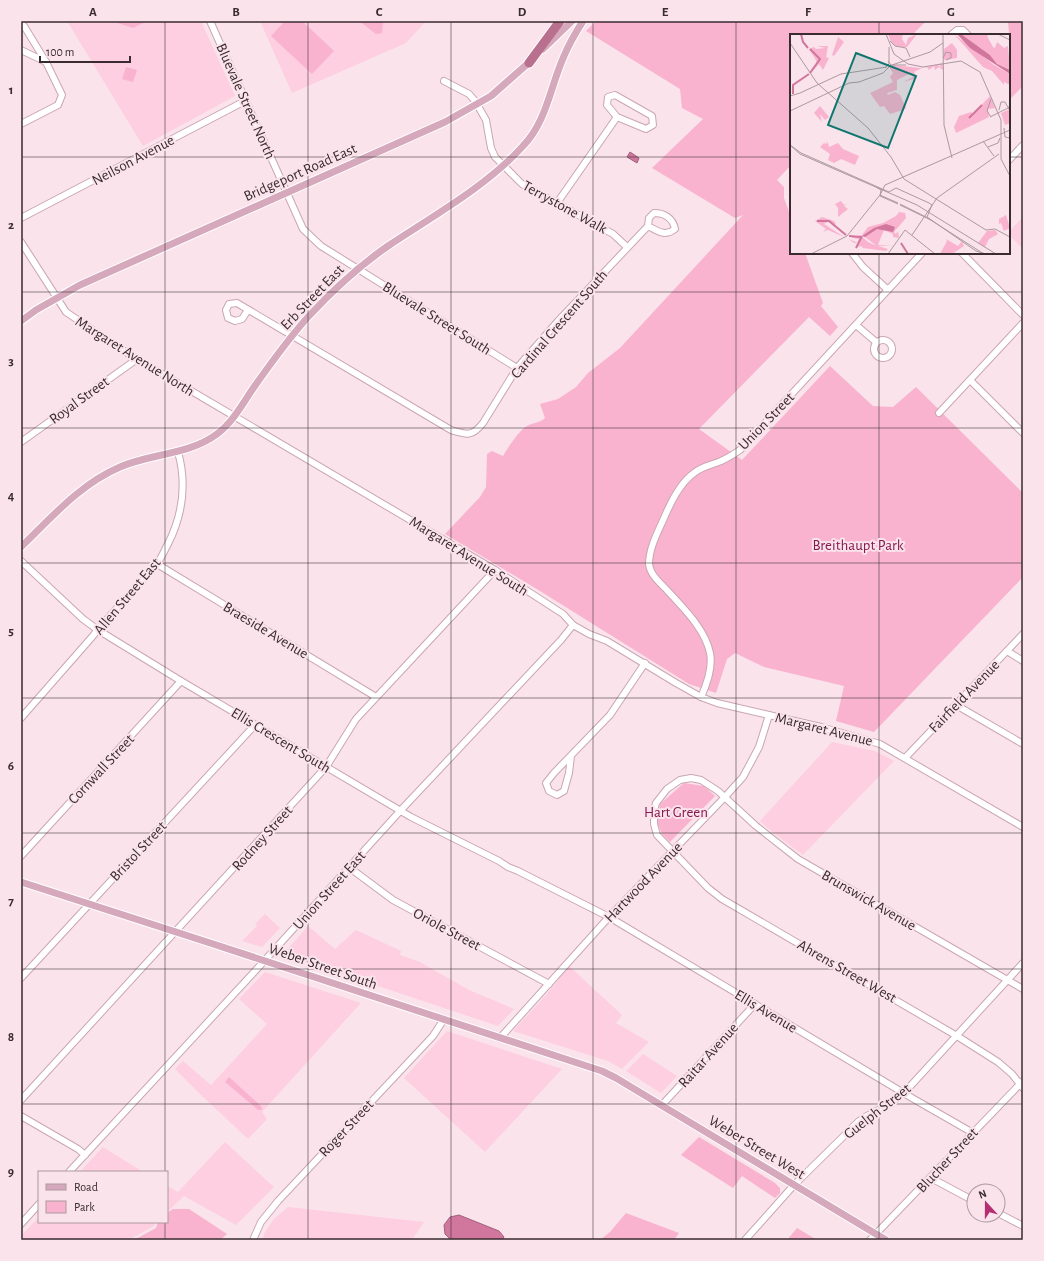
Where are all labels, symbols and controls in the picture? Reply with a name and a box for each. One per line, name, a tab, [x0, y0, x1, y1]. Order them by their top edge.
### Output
text: A	[89, 6, 97, 19]
text: B	[232, 6, 240, 19]
text: C	[376, 6, 383, 19]
text: D	[518, 6, 527, 19]
text: E	[662, 6, 669, 19]
text: F	[805, 6, 812, 19]
text: G	[947, 6, 955, 19]
inset map	[790, 34, 1010, 254]
scale bar	[40, 38, 130, 64]
street label: Bluevale Street North	[213, 41, 278, 161]
text: 100 m	[46, 46, 74, 58]
text: 1	[9, 84, 13, 97]
street label: Neilson Avenue	[90, 132, 177, 188]
street label: Bridgeport Road East	[241, 141, 359, 204]
street label: Terrystone Walk	[520, 178, 610, 237]
text: 2	[8, 219, 14, 232]
street label: Erb Street East	[278, 262, 347, 333]
street label: Cardinal Crescent South	[508, 267, 610, 382]
street label: Bluevale Street South	[380, 279, 494, 358]
street label: Margaret Avenue North	[73, 314, 197, 399]
text: 3	[8, 355, 14, 368]
street label: Royal Street	[47, 374, 112, 427]
street label: Union Street	[736, 390, 797, 453]
text: 4	[8, 490, 15, 503]
street label: Margaret Avenue South	[407, 514, 531, 599]
park label: Breithaupt Park	[812, 538, 904, 553]
street label: Allen Street East	[91, 555, 164, 638]
street label: Braeside Avenue	[221, 599, 311, 662]
text: 5	[8, 625, 14, 638]
street label: Fairfield Avenue	[926, 657, 1003, 736]
street label: Ellis Crescent South	[228, 705, 333, 776]
street label: Margaret Avenue	[774, 710, 874, 749]
street label: Cornwall Street	[66, 732, 137, 807]
text: 6	[8, 760, 14, 773]
street label: Rodney Street	[229, 803, 295, 874]
park label: Hart Green	[644, 805, 708, 820]
street label: Bristol Street	[107, 819, 170, 884]
street label: Hartwood Avenue	[602, 839, 685, 925]
street label: Union Street East	[290, 848, 369, 932]
street label: Brunswick Avenue	[819, 867, 919, 933]
text: 7	[8, 895, 14, 908]
street label: Oriole Street	[411, 906, 483, 953]
street label: Ahrens Street West	[795, 937, 899, 1006]
street label: Weber Street South	[267, 941, 379, 992]
street label: Ellis Avenue	[732, 987, 800, 1036]
street label: Raitar Avenue	[676, 1020, 741, 1091]
text: 8	[8, 1031, 14, 1044]
street label: Guelph Street	[841, 1081, 914, 1142]
street label: Roger Street	[316, 1097, 377, 1160]
street label: Weber Street West	[706, 1113, 808, 1182]
street label: Blucher Street	[914, 1125, 981, 1196]
text: 9	[8, 1166, 14, 1179]
legend	[38, 1171, 168, 1223]
text: Road	[74, 1181, 98, 1193]
north arrow	[966, 1183, 1006, 1223]
text: N	[977, 1188, 988, 1201]
text: Park	[74, 1201, 95, 1213]

